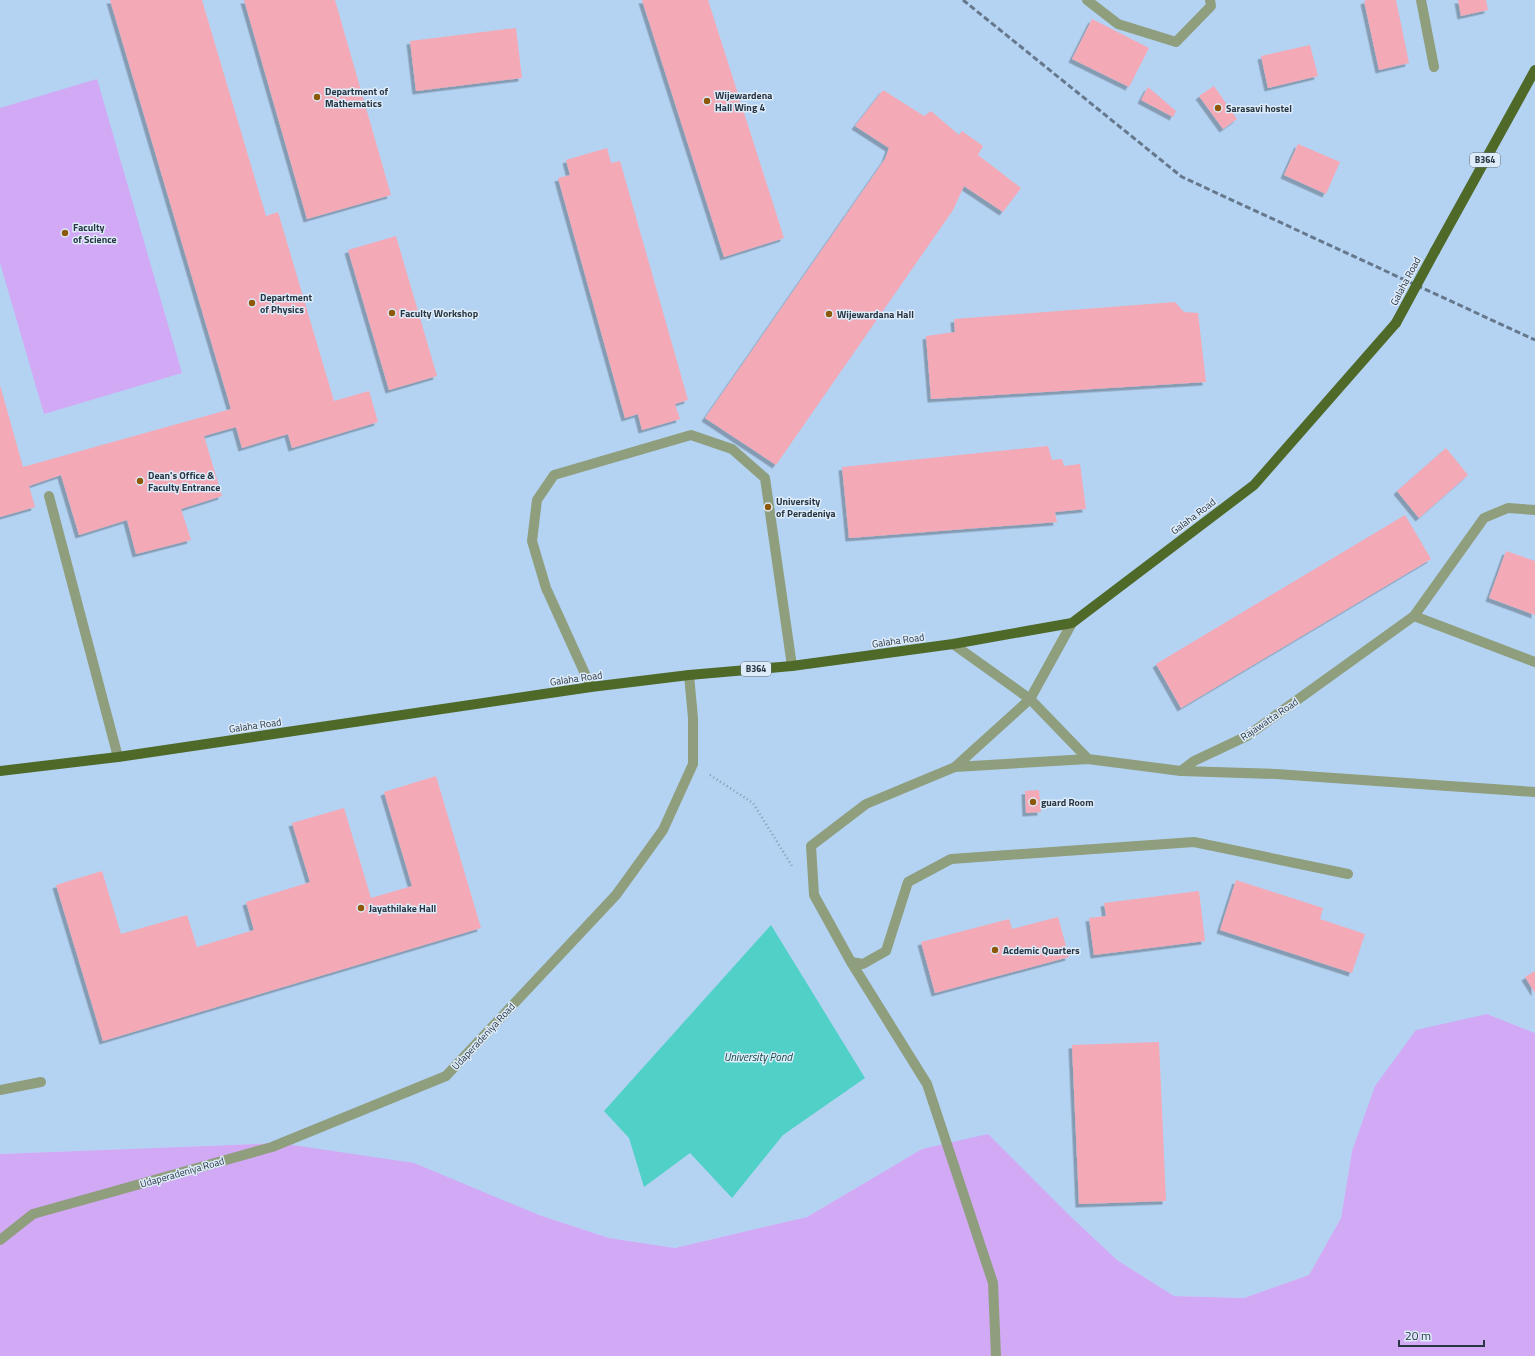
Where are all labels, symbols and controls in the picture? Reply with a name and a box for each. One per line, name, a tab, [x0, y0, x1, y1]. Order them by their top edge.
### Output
place label: Department of Mathematics	[325, 84, 389, 111]
place label: Wijewardena Hall Wing 4	[715, 88, 772, 115]
marker: Department of Mathematics	[312, 92, 322, 102]
marker: Wijewardena Hall Wing 4	[702, 96, 712, 106]
place label: Sarasavi hostel	[1226, 101, 1292, 116]
marker: Sarasavi hostel	[1213, 103, 1223, 113]
road number: B364	[1470, 153, 1500, 167]
place label: Faculty of Science	[73, 220, 117, 247]
marker: Faculty of Science	[60, 228, 70, 238]
street label: Galaha Road	[1386, 254, 1424, 308]
place label: Department of Physics	[260, 290, 312, 317]
marker: Department of Physics	[247, 298, 257, 308]
place label: Faculty Workshop	[400, 306, 479, 321]
place label: Wijewardana Hall	[837, 307, 914, 322]
marker: Faculty Workshop	[387, 308, 397, 318]
marker: Wijewardana Hall	[824, 309, 834, 319]
place label: Dean's Office & Faculty Entrance	[148, 468, 220, 495]
marker: Dean's Office & Faculty Entrance	[135, 476, 145, 486]
place label: University of Peradeniya	[776, 494, 836, 521]
street label: Galaha Road	[1168, 495, 1219, 538]
marker: University of Peradeniya	[763, 502, 773, 512]
street label: Galaha Road	[871, 629, 925, 652]
road number: B364	[741, 662, 771, 676]
street label: Galaha Road	[549, 667, 603, 690]
street label: Rajawatta Road	[1237, 695, 1301, 744]
street label: Galaha Road	[228, 714, 282, 737]
place label: guard Room	[1041, 795, 1094, 810]
marker: guard Room	[1028, 797, 1038, 807]
place label: Jayathilake Hall	[369, 901, 437, 916]
marker: Jayathilake Hall	[356, 903, 366, 913]
place label: Acdemic Quarters	[1003, 943, 1080, 958]
marker: Acdemic Quarters	[990, 945, 1000, 955]
street label: Udaperadeniya Road	[448, 999, 519, 1073]
water label: University Pond	[724, 1049, 793, 1065]
street label: Udaperadeniya Road	[138, 1153, 226, 1192]
scale bar	[1399, 1322, 1484, 1348]
text: 20 m	[1405, 1326, 1431, 1345]

